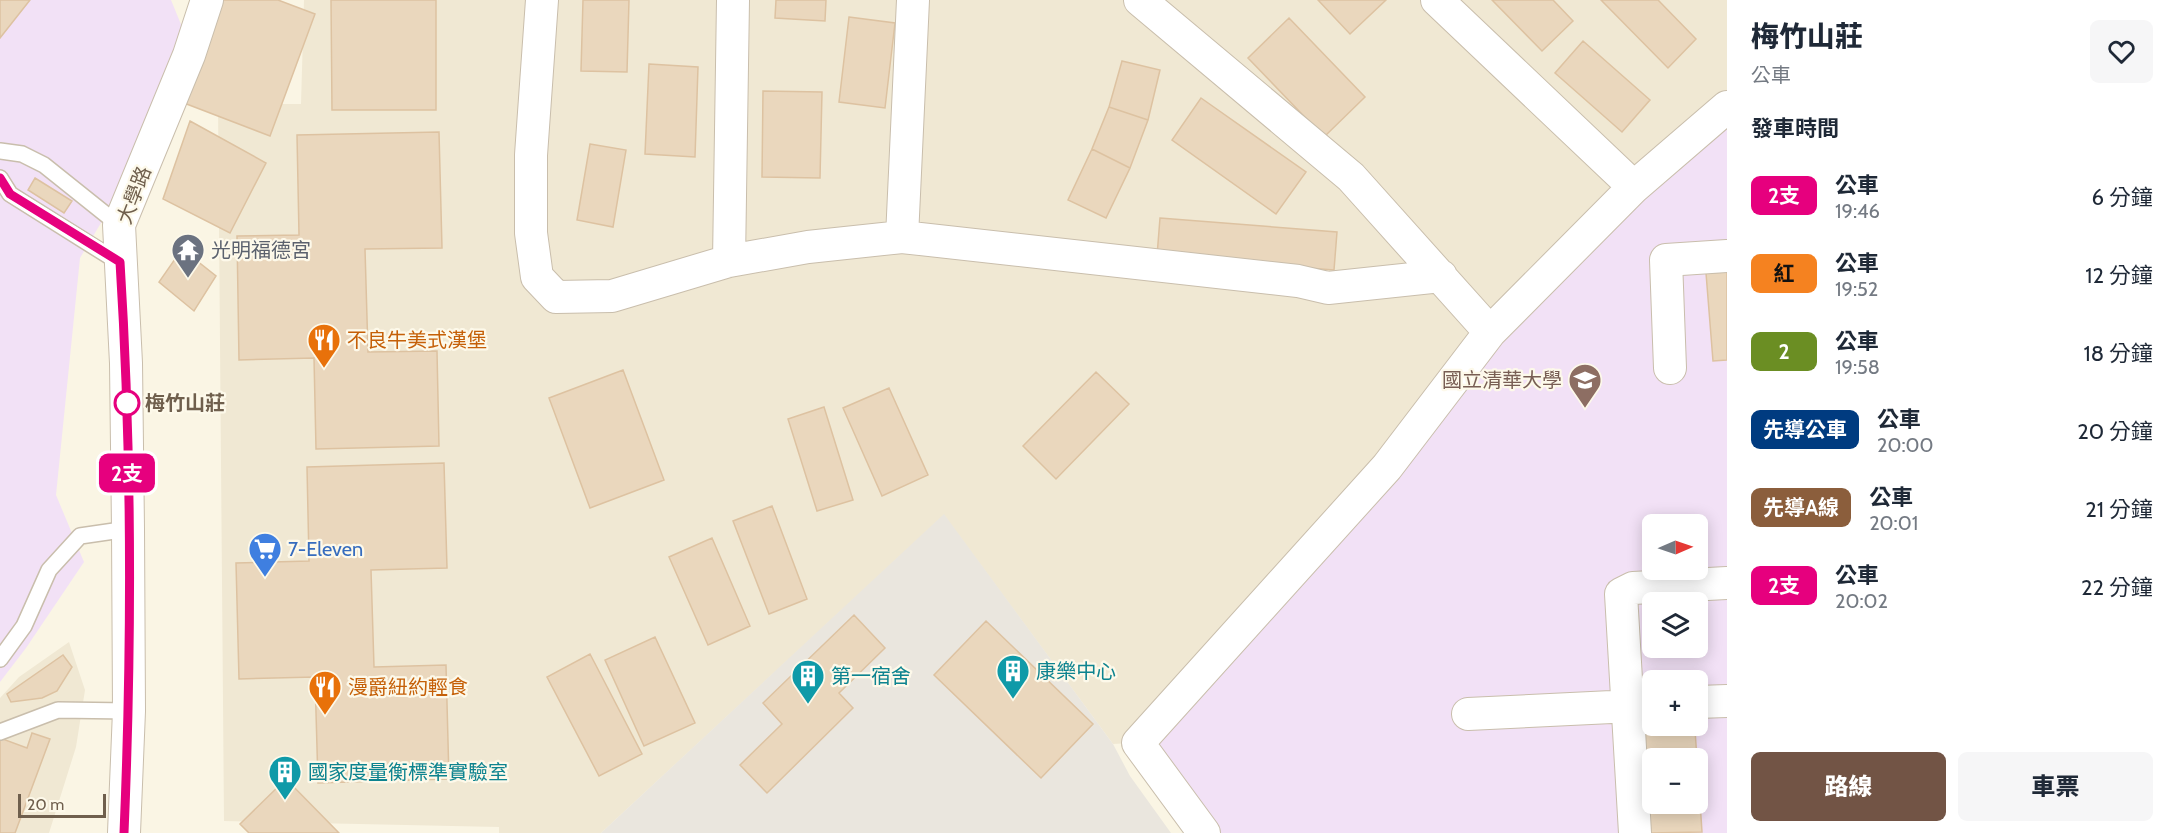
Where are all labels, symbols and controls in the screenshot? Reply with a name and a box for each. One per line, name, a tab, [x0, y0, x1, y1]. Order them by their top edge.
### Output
text: 梅竹山莊	[1751, 19, 1863, 53]
button: heart	[2090, 20, 2153, 83]
text: 公車	[1751, 63, 1791, 87]
text: 發車時間	[1751, 115, 1839, 142]
street label: 大學路	[112, 163, 156, 227]
text: 公車	[1835, 172, 1879, 199]
text: 2支	[1768, 183, 1800, 208]
text: 6 分鐘	[2092, 184, 2153, 211]
text: 19:46	[1835, 199, 1880, 223]
temple icon: 光明福德宮	[170, 232, 206, 279]
place label: 光明福德宮	[211, 238, 311, 262]
text: 公車	[1835, 250, 1879, 277]
text: 紅	[1774, 261, 1795, 286]
text: 12 分鐘	[2085, 262, 2153, 289]
text: 19:52	[1835, 277, 1878, 301]
restaurant icon: 不良牛美式漢堡	[306, 322, 342, 369]
place label: 不良牛美式漢堡	[347, 328, 487, 352]
text: 公車	[1835, 328, 1879, 355]
text: 2	[1778, 339, 1790, 364]
text: 18 分鐘	[2084, 340, 2153, 367]
text: 19:58	[1835, 355, 1880, 379]
school or university icon: 國立清華大學	[1567, 362, 1603, 409]
place label: 國立清華大學	[1442, 368, 1562, 392]
marker: 梅竹山莊	[114, 390, 140, 416]
place label: 梅竹山莊	[145, 391, 225, 415]
text: 公車	[1877, 406, 1921, 433]
text: 先導公車	[1763, 417, 1847, 442]
text: 20 分鐘	[2077, 418, 2153, 445]
text: 20:00	[1877, 433, 1934, 457]
line badge: 2支	[100, 454, 154, 492]
text: 2支	[111, 461, 143, 486]
text: 公車	[1869, 484, 1913, 511]
text: 先導A線	[1763, 495, 1839, 520]
text: 21 分鐘	[2085, 496, 2153, 523]
text: 20:01	[1869, 511, 1918, 535]
north arrow	[1642, 514, 1708, 580]
map controls	[1642, 514, 1708, 814]
supermarket icon: 7-Eleven	[247, 531, 283, 578]
place label: 7-Eleven	[288, 537, 363, 561]
text: 公車	[1835, 562, 1879, 589]
text: 2支	[1768, 573, 1800, 598]
text: 22 分鐘	[2081, 574, 2153, 601]
text: 20:02	[1835, 589, 1888, 613]
button: layers	[1642, 592, 1708, 658]
building icon: 康樂中心	[995, 653, 1031, 700]
building icon: 第一宿舍	[790, 658, 826, 705]
place label: 康樂中心	[1036, 659, 1116, 683]
place label: 第一宿舍	[831, 664, 911, 688]
restaurant icon: 漫爵紐約輕食	[307, 669, 343, 716]
button: +	[1642, 670, 1708, 736]
place label: 漫爵紐約輕食	[348, 675, 468, 699]
button: −	[1642, 748, 1708, 814]
button: 路線	[1751, 752, 1946, 821]
button: 車票	[1958, 752, 2153, 821]
building icon: 國家度量衡標準實驗室	[267, 754, 303, 801]
place label: 國家度量衡標準實驗室	[308, 760, 508, 784]
scale bar	[18, 791, 106, 818]
text: 20 m	[27, 795, 64, 814]

